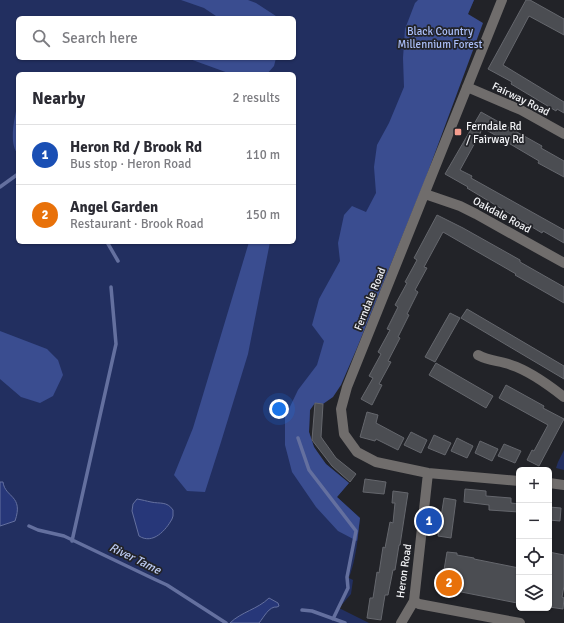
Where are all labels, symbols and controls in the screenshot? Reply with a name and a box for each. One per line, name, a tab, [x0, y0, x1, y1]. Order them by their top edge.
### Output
search box	[16, 16, 296, 60]
park label: Black Country Millennium Forest	[398, 25, 483, 51]
icon: search	[30, 27, 52, 49]
text: Search here	[62, 29, 138, 47]
street label: Fairway Road	[490, 79, 552, 119]
text: Nearby	[32, 88, 85, 109]
text: 2 results	[232, 90, 280, 106]
place label: Ferndale Rd / Fairway Rd	[466, 120, 525, 146]
marker: Ferndale Rd / Fairway Rd	[453, 127, 463, 137]
text: Heron Rd / Brook Rd	[70, 138, 202, 156]
text: 1	[41, 147, 49, 163]
text: 110 m	[246, 147, 280, 163]
text: Bus stop · Heron Road	[70, 156, 191, 172]
street label: Oakdale Road	[471, 194, 533, 236]
text: Angel Garden	[70, 198, 158, 216]
text: 2	[41, 207, 49, 223]
text: 150 m	[246, 207, 280, 223]
text: Restaurant · Brook Road	[70, 216, 204, 232]
street label: Ferndale Road	[351, 265, 389, 332]
your location	[269, 399, 289, 419]
map controls	[516, 467, 552, 611]
button: +	[516, 467, 552, 503]
button: −	[516, 503, 552, 539]
pin: 1	[416, 506, 442, 536]
button: locate	[516, 539, 552, 575]
water label: River Tame	[107, 540, 164, 578]
street label: Heron Road	[394, 543, 414, 599]
pin: 2	[436, 568, 462, 598]
button: layers	[516, 575, 552, 611]

